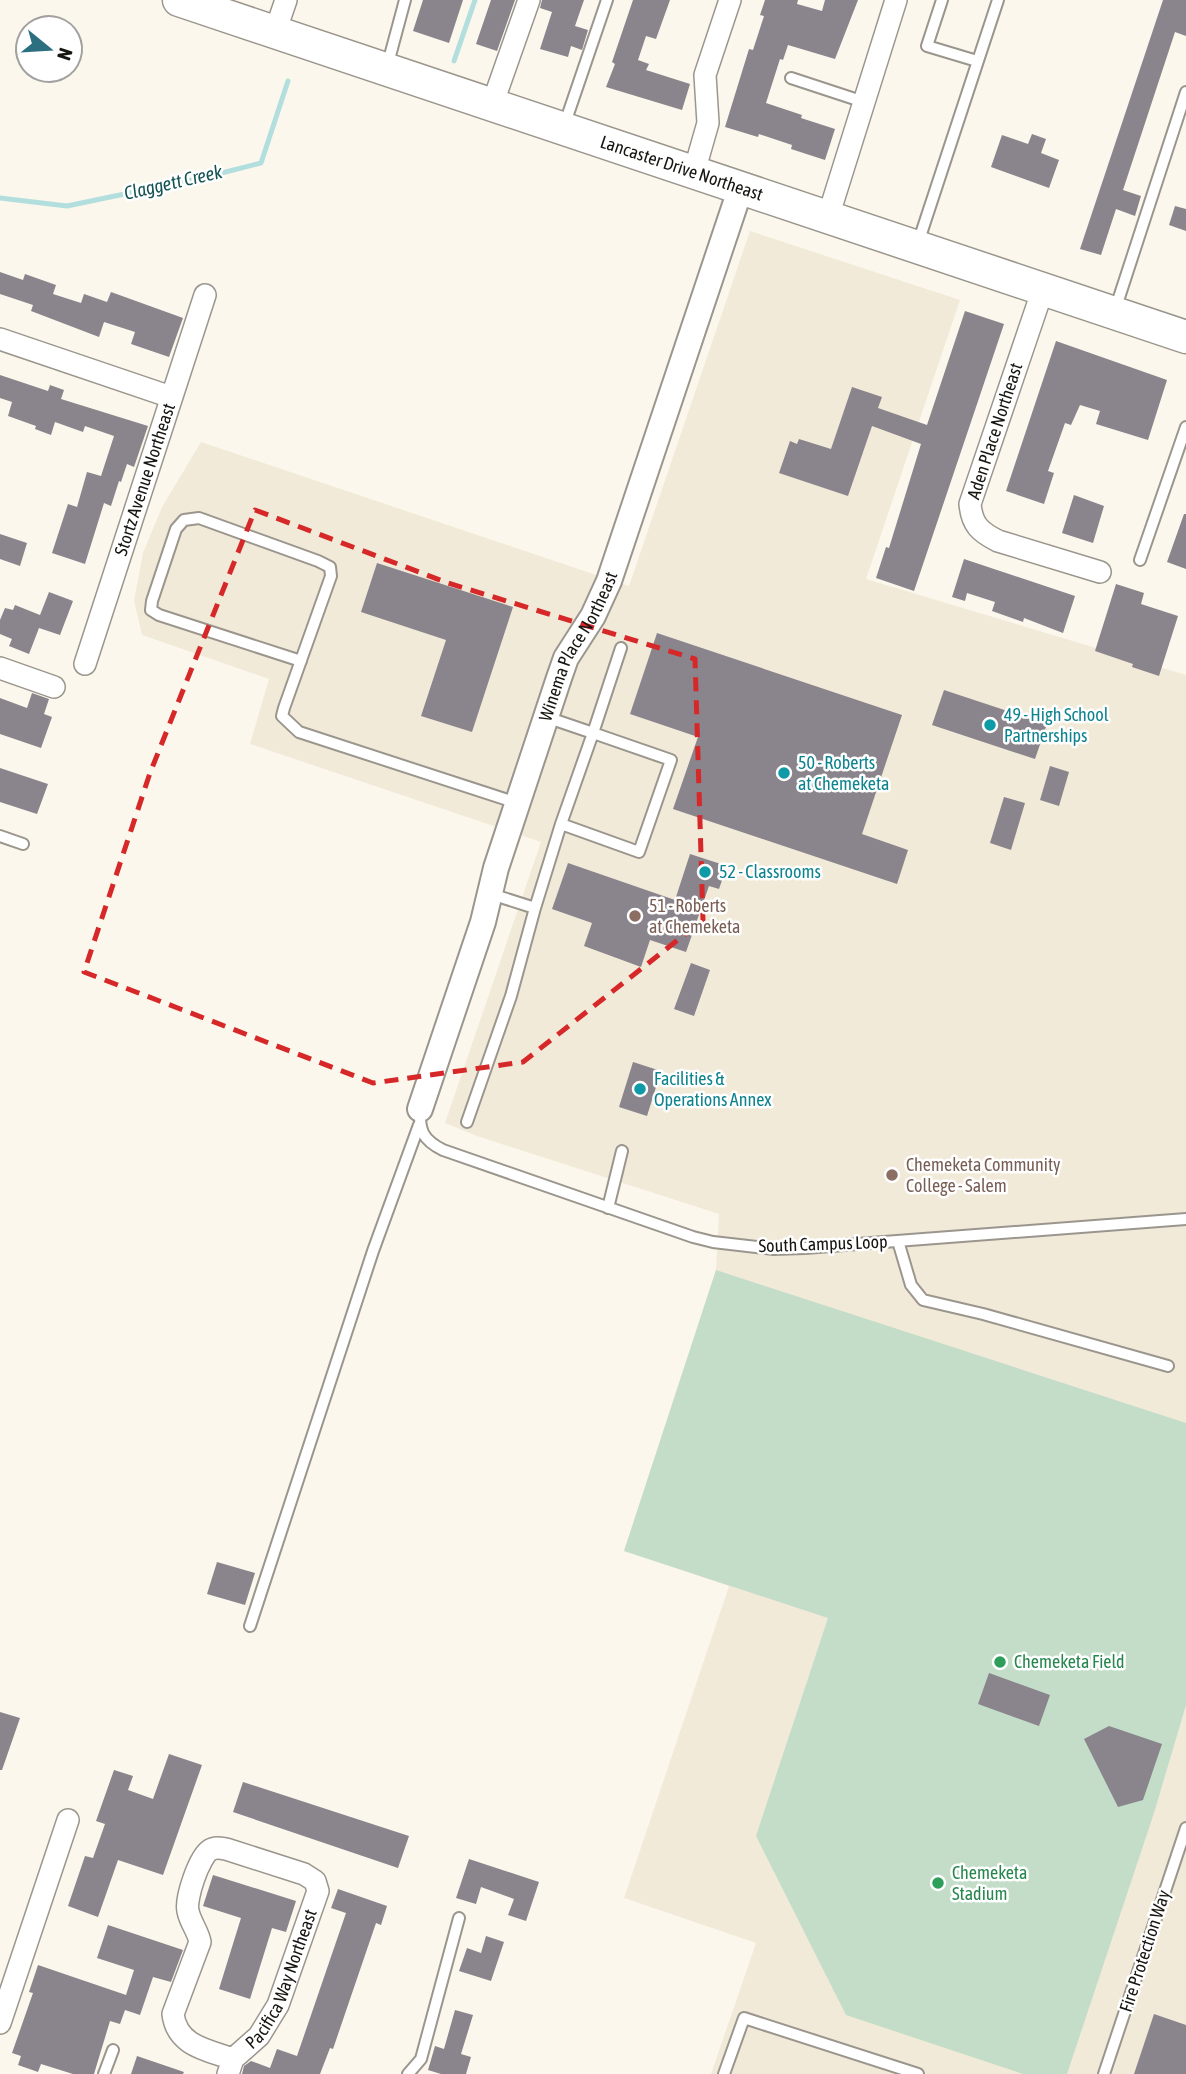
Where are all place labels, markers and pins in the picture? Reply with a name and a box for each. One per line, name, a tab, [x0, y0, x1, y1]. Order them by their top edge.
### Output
place label: 49 - High School Partnerships	[1004, 704, 1109, 746]
marker: 49 - High School Partnerships	[982, 717, 998, 733]
place label: 50 - Roberts at Chemeketa	[798, 752, 889, 794]
marker: 50 - Roberts at Chemeketa	[776, 765, 792, 781]
place label: 52 - Classrooms	[719, 861, 821, 882]
marker: 52 - Classrooms	[697, 864, 713, 880]
place label: 51 - Roberts at Chemeketa	[649, 895, 740, 937]
marker: 51 - Roberts at Chemeketa	[627, 908, 643, 924]
place label: Facilities & Operations Annex	[654, 1068, 771, 1110]
marker: Facilities & Operations Annex	[632, 1081, 648, 1097]
place label: Chemeketa Community College - Salem	[906, 1154, 1061, 1196]
marker: Chemeketa Community College - Salem	[884, 1167, 900, 1183]
place label: Chemeketa Field	[1014, 1651, 1125, 1672]
marker: Chemeketa Field	[992, 1654, 1008, 1670]
place label: Chemeketa Stadium	[952, 1862, 1027, 1904]
marker: Chemeketa Stadium	[930, 1875, 946, 1891]

